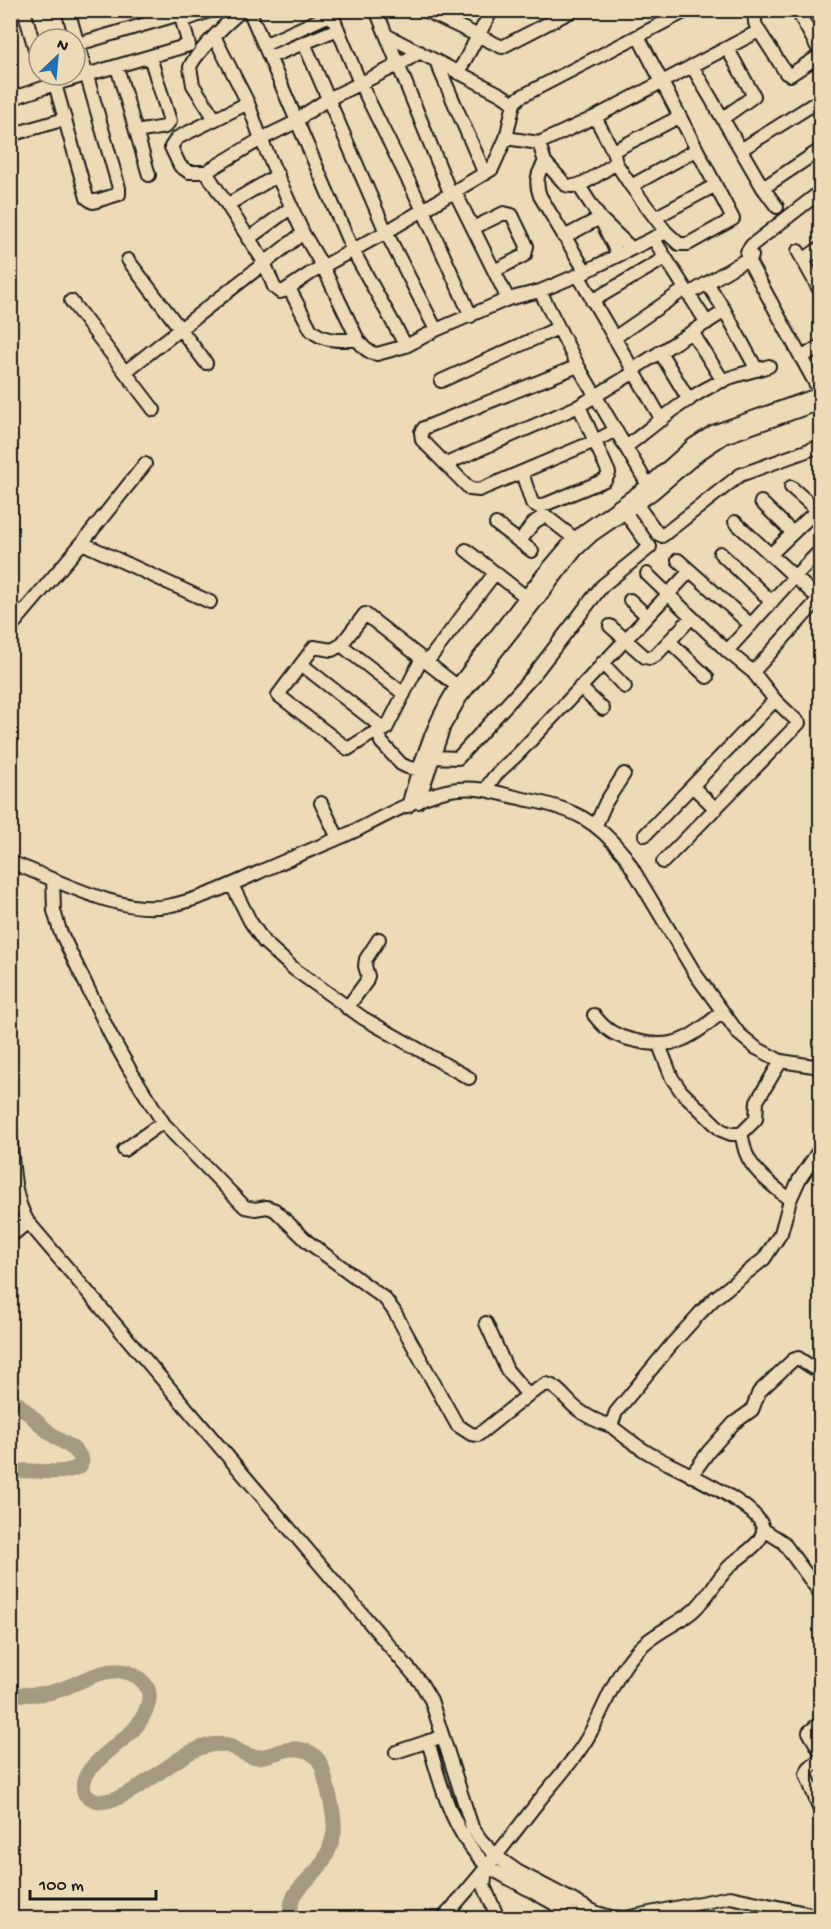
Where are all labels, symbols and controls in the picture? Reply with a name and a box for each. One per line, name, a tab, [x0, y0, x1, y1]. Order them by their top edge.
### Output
north arrow	[27, 27, 87, 87]
text: N	[53, 36, 71, 58]
scale bar	[30, 1863, 156, 1901]
text: 100 m	[38, 1876, 84, 1897]

